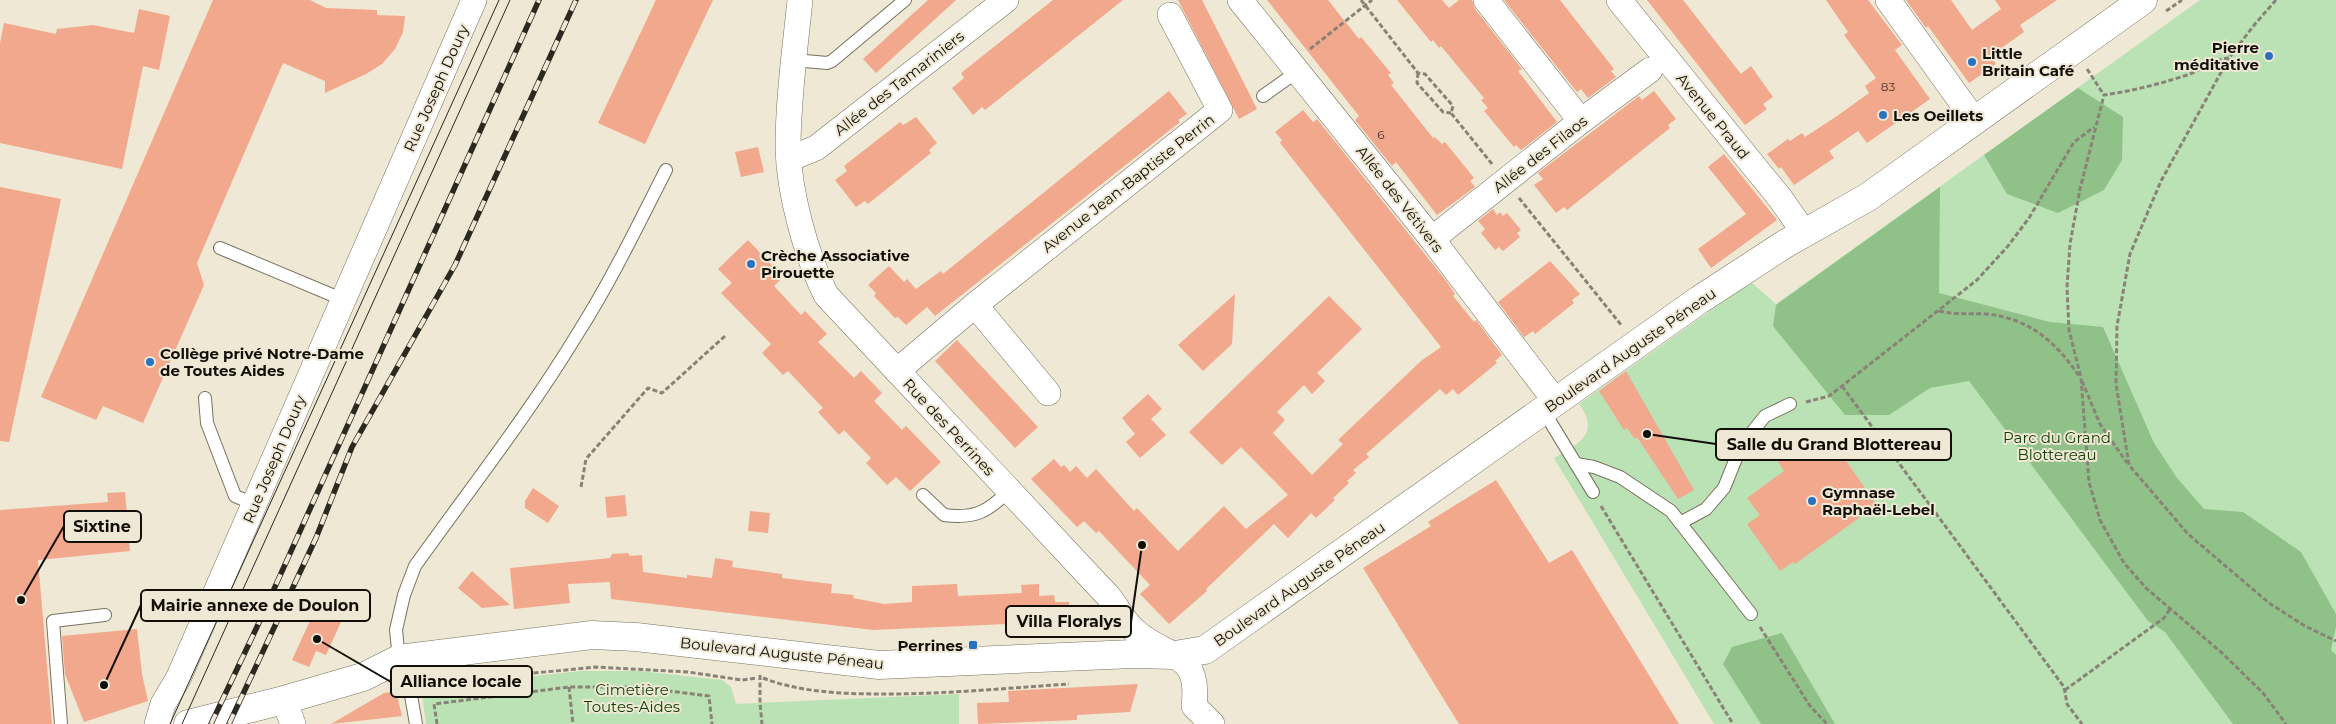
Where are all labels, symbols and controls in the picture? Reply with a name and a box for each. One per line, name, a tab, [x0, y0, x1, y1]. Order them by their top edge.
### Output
street label: Rue Joseph Doury	[399, 21, 473, 155]
street label: Allée des Tamariniers	[830, 26, 968, 140]
place label: Pierre méditative	[2174, 38, 2259, 74]
place label: Little Britain Café	[1982, 44, 2074, 80]
marker: Pierre méditative	[2263, 50, 2275, 62]
marker: Little Britain Café	[1966, 56, 1978, 68]
street label: Avenue Praud	[1672, 69, 1754, 163]
house number: 83	[1881, 79, 1895, 94]
place label: Les Oeillets	[1893, 106, 1983, 125]
marker: Les Oeillets	[1877, 109, 1889, 121]
street label: Avenue Jean-Baptiste Perrin	[1038, 110, 1218, 256]
street label: Allée des Filaos	[1489, 111, 1591, 197]
house number: 6	[1377, 127, 1385, 142]
street label: Allée des Vétivers	[1352, 142, 1448, 256]
place label: Crèche Associative Pirouette	[761, 246, 910, 282]
marker: Crèche Associative Pirouette	[745, 258, 757, 270]
street label: Boulevard Auguste Péneau	[1541, 283, 1719, 417]
place label: Collège privé Notre-Dame de Toutes Aides	[160, 344, 364, 380]
marker: Collège privé Notre-Dame de Toutes Aides	[144, 356, 156, 368]
street label: Rue des Perrines	[899, 374, 999, 480]
street label: Rue Joseph Doury	[238, 391, 310, 526]
park label: Parc du Grand Blottereau	[2003, 428, 2111, 464]
callout: Salle du Grand Blottereau	[1716, 429, 1951, 460]
text: Salle du Grand Blottereau	[1727, 435, 1941, 454]
place label: Gymnase Raphaël-Lebel	[1822, 483, 1935, 519]
marker: Gymnase Raphaël-Lebel	[1806, 495, 1818, 507]
callout: Sixtine	[64, 511, 141, 542]
text: Sixtine	[73, 517, 131, 536]
street label: Boulevard Auguste Péneau	[1210, 517, 1388, 651]
callout: Mairie annexe de Doulon	[141, 590, 370, 621]
text: Mairie annexe de Doulon	[151, 596, 359, 615]
callout: Villa Floralys	[1006, 606, 1131, 637]
text: Villa Floralys	[1015, 612, 1122, 631]
street label: Boulevard Auguste Péneau	[679, 633, 885, 673]
place label: Perrines	[898, 636, 963, 655]
marker: Perrines	[967, 639, 979, 651]
callout: Alliance locale	[391, 666, 532, 697]
text: Alliance locale	[399, 672, 522, 691]
park label: Cimetière Toutes-Aides	[584, 680, 680, 716]

